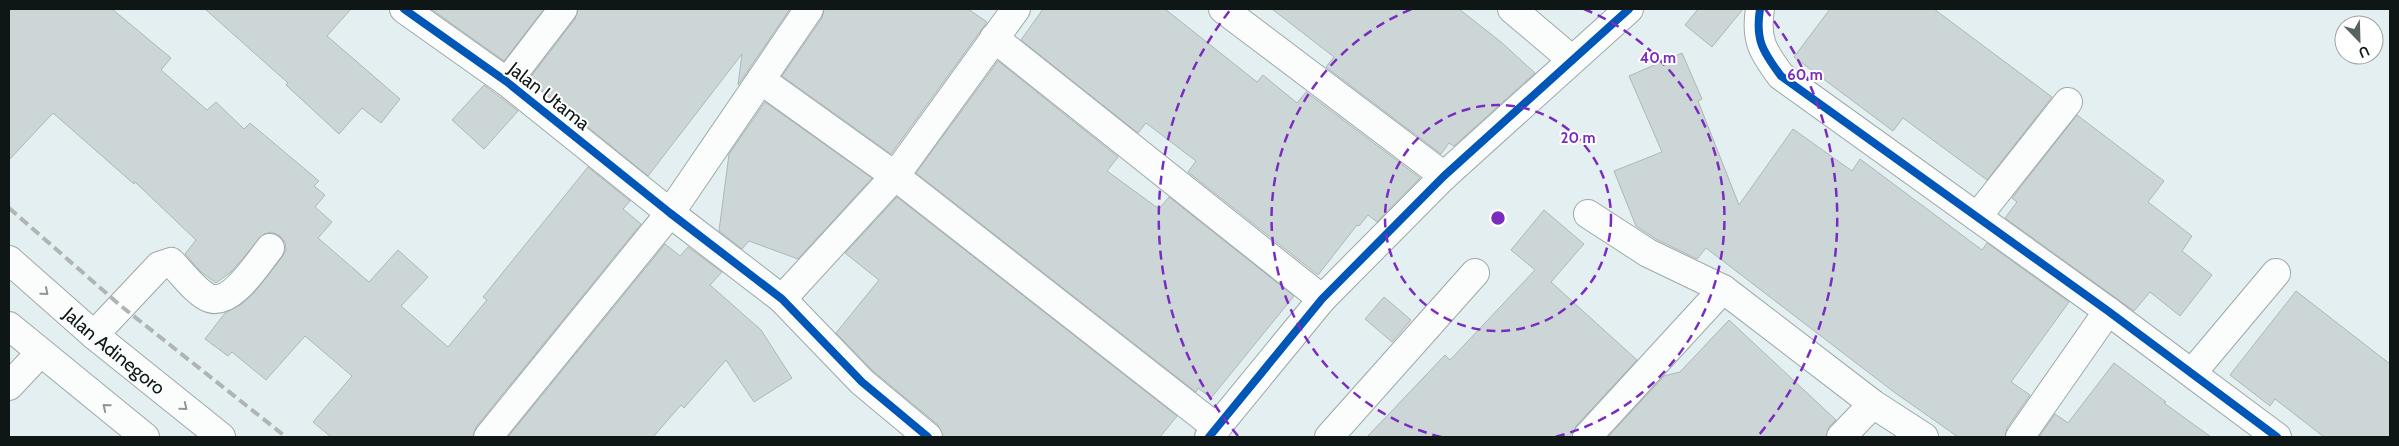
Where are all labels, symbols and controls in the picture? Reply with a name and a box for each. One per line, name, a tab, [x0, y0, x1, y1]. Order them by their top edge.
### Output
north arrow	[2334, 15, 2384, 65]
text: U	[2356, 42, 2372, 62]
text: 40 m	[1640, 49, 1676, 67]
street label: Jalan Utama	[503, 56, 594, 135]
text: 60 m	[1787, 66, 1823, 84]
text: 20 m	[1561, 129, 1595, 147]
centre of rings	[1489, 209, 1507, 227]
one-way arrow	[40, 286, 49, 295]
street label: Jalan Adinegoro	[58, 301, 170, 399]
one-way arrow	[178, 402, 187, 410]
one-way arrow	[103, 403, 112, 412]

